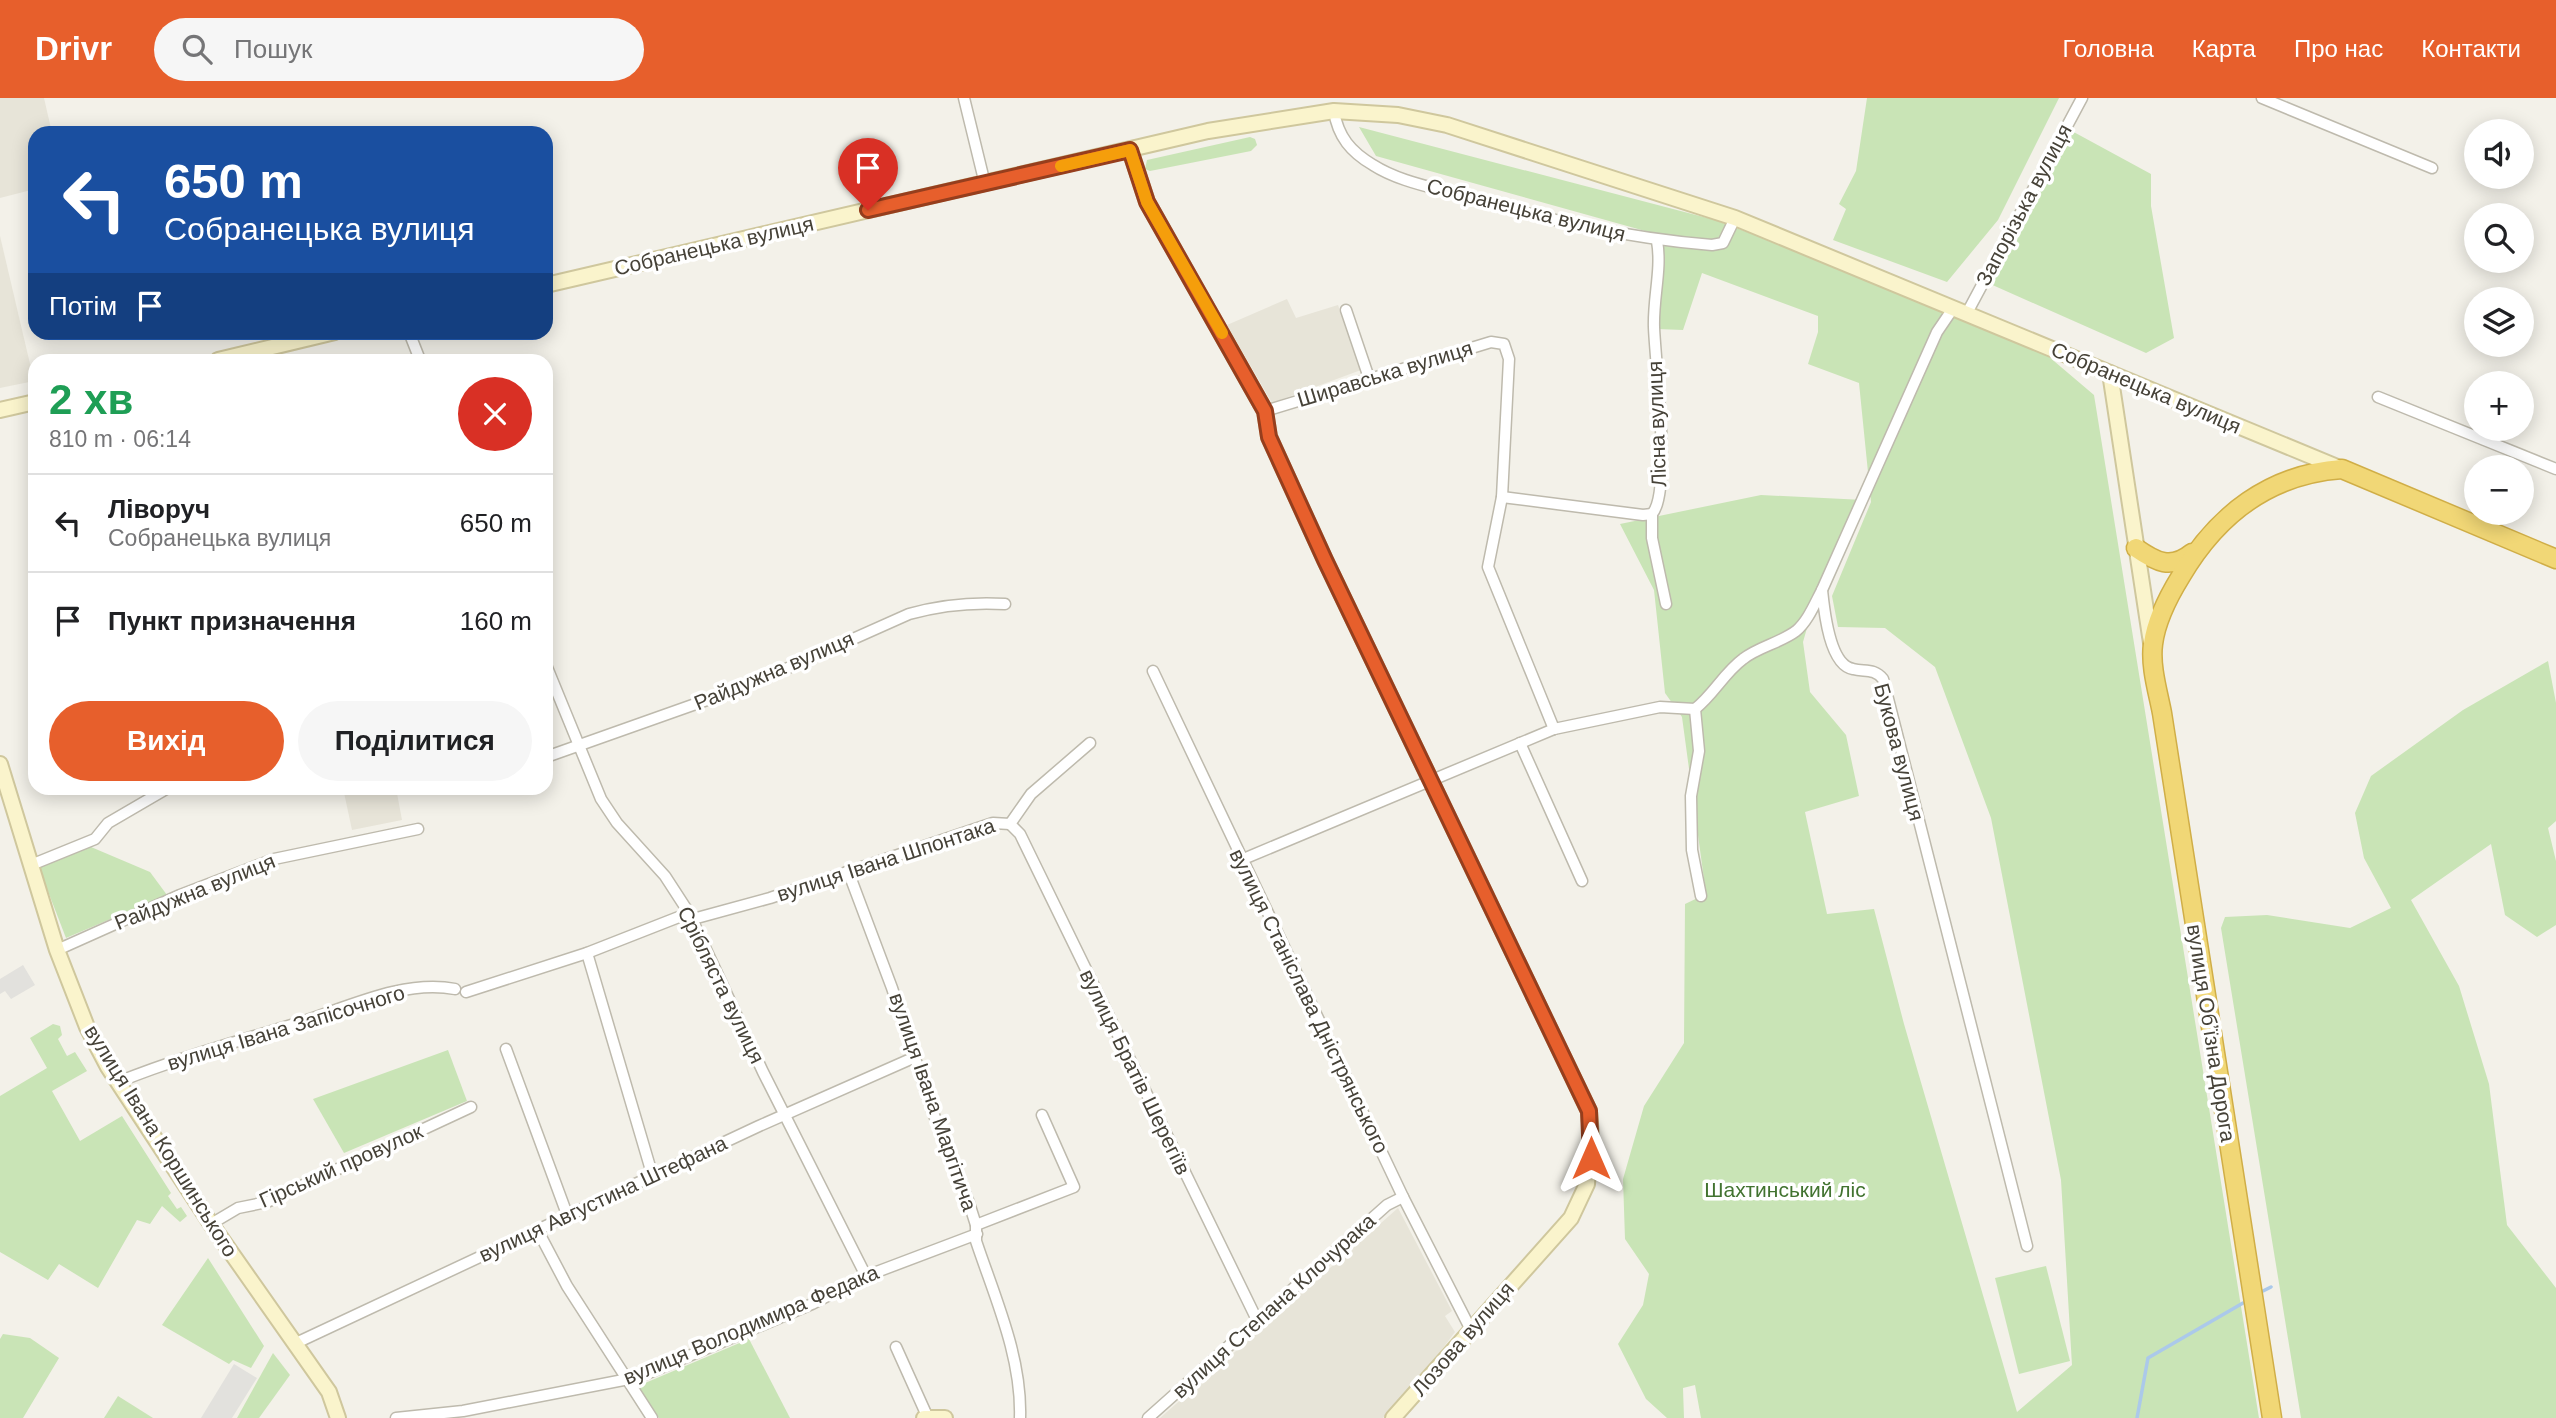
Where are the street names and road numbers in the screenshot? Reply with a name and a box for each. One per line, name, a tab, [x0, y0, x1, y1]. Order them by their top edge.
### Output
street label: Запорізька вулиця	[1971, 120, 2076, 289]
street label: Собранецька вулиця	[1424, 174, 1628, 245]
street label: Собранецька вулиця	[612, 211, 816, 280]
street label: Ширавська вулиця	[1294, 336, 1475, 411]
street label: Собранецька вулиця	[2048, 337, 2244, 438]
street label: Лісна вулиця	[1643, 361, 1670, 487]
street label: Райдужна вулиця	[691, 627, 857, 715]
street label: Букова вулиця	[1870, 681, 1929, 823]
street label: вулиця Івана Шпонтака	[774, 813, 998, 906]
street label: вулиця Станіслава Дністрянського	[1226, 845, 1393, 1157]
street label: Райдужна вулиця	[111, 849, 278, 934]
street label: Срібляста вулиця	[673, 903, 769, 1067]
street label: вулиця Обʼїзна Дорога	[2183, 923, 2240, 1144]
street label: вулиця Братів Шерегіїв	[1076, 965, 1195, 1178]
street label: вулиця Івана Запісочного	[164, 980, 407, 1075]
street label: вулиця Івана Маргітича	[885, 990, 982, 1214]
street label: вулиця Івана Коршинського	[80, 1021, 242, 1261]
street label: Гірський провулок	[256, 1119, 427, 1212]
street label: вулиця Августина Штефана	[475, 1131, 731, 1266]
street label: вулиця Степана Клочурака	[1168, 1208, 1380, 1403]
street label: вулиця Володимира Федака	[620, 1260, 882, 1389]
street label: Лозова вулиця	[1407, 1277, 1518, 1400]

